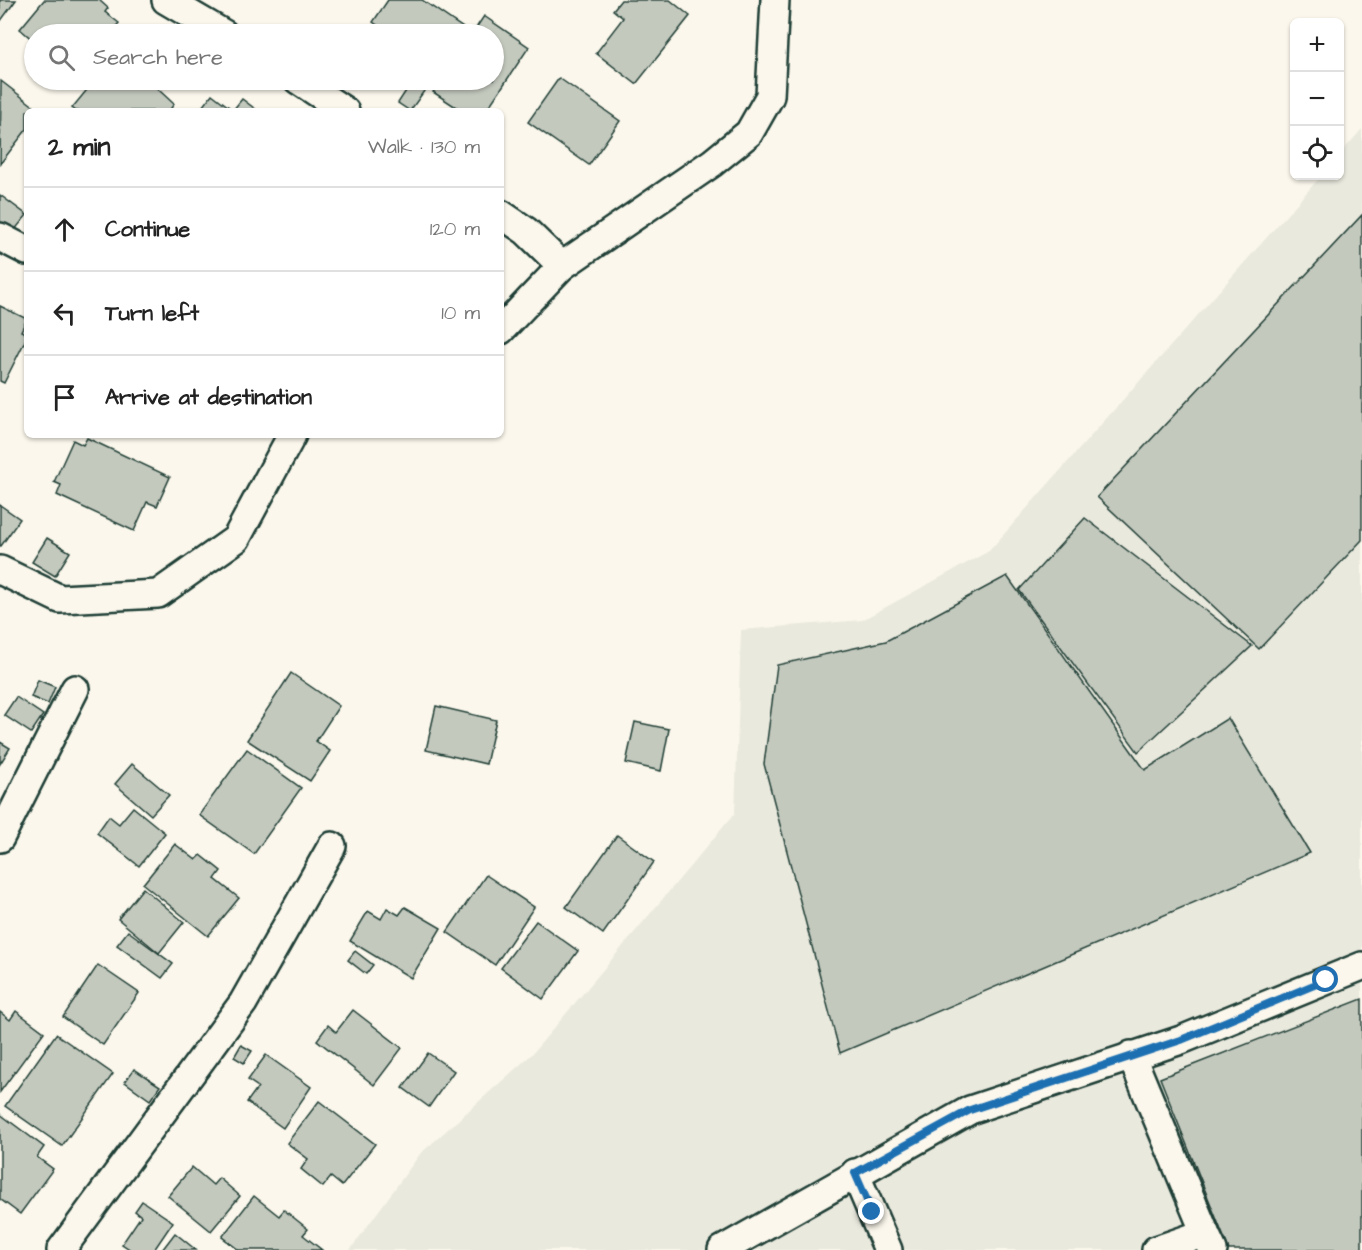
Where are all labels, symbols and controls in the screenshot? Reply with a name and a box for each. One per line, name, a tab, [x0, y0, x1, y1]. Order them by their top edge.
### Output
map controls	[1290, 18, 1344, 180]
button: +	[1290, 18, 1344, 72]
search box	[24, 24, 504, 90]
icon: search	[45, 41, 78, 74]
text: Search here	[93, 42, 223, 73]
button: −	[1290, 72, 1344, 126]
button: locate	[1290, 126, 1344, 180]
text: 2 min	[48, 129, 110, 165]
text: Walk · 130 m	[368, 133, 480, 161]
icon: ahead	[48, 213, 81, 246]
text: Continue	[105, 214, 190, 245]
text: 120 m	[430, 215, 480, 243]
icon: left	[48, 297, 81, 330]
text: Turn left	[105, 298, 199, 329]
text: 10 m	[441, 299, 480, 327]
icon: arrive	[48, 381, 81, 414]
text: Arrive at destination	[105, 382, 312, 413]
route start	[1312, 966, 1338, 992]
route end	[858, 1198, 884, 1224]

